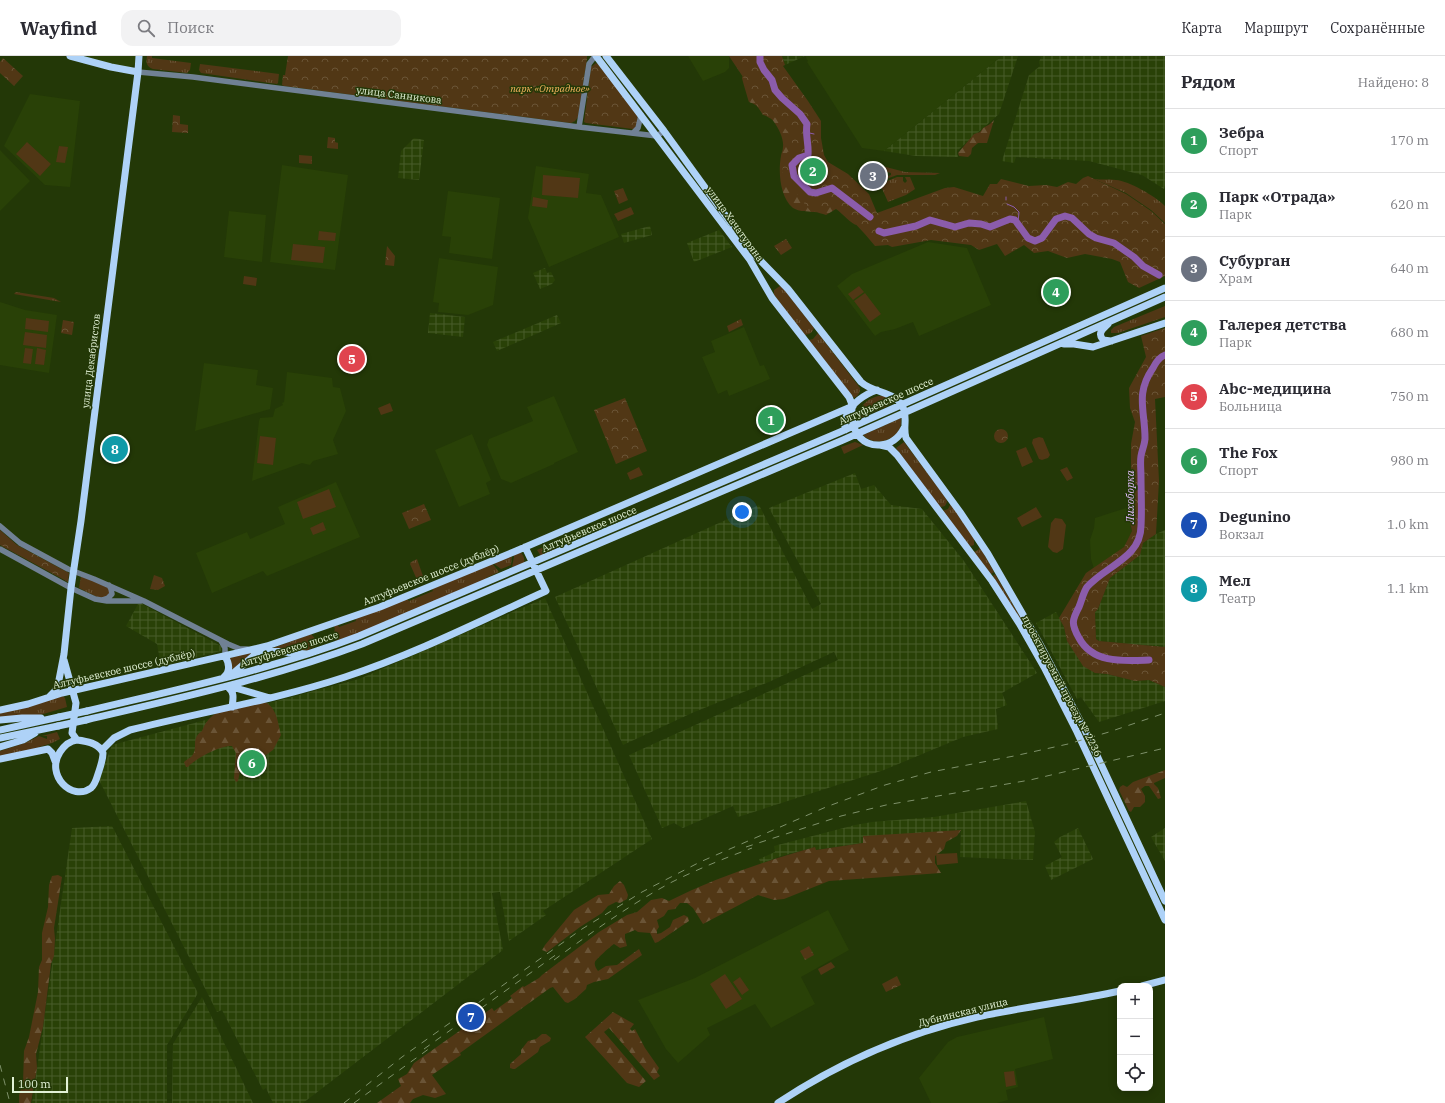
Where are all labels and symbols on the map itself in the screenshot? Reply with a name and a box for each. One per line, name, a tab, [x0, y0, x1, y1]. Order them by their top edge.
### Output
park label: парк «Отрадное»	[510, 82, 590, 95]
street label: улица Санникова	[356, 83, 443, 107]
pin: 2	[800, 156, 826, 186]
pin: 3	[860, 161, 886, 191]
street label: улица Хачатуряна	[703, 184, 767, 265]
pin: 4	[1043, 277, 1069, 307]
street label: улица Декабристов	[79, 313, 103, 409]
pin: 5	[339, 344, 365, 374]
street label: Алтуфьевское шоссе	[837, 374, 935, 428]
pin: 1	[758, 405, 784, 435]
pin: 8	[102, 434, 128, 464]
water label: Лихоборка	[1123, 470, 1137, 525]
your location	[732, 502, 752, 522]
street label: Алтуфьевское шоссе	[540, 503, 638, 555]
street label: Алтуфьевское шоссе (дублёр)	[361, 542, 501, 608]
street label: проектируемый проезд № 2236	[1019, 613, 1105, 759]
street label: Алтуфьевское шоссе	[238, 628, 340, 670]
street label: Алтуфьевское шоссе (дублёр)	[52, 646, 196, 692]
pin: 6	[239, 748, 265, 778]
street label: Дубнинская улица	[917, 994, 1010, 1029]
pin: 7	[458, 1002, 484, 1032]
scale bar	[12, 1075, 68, 1094]

